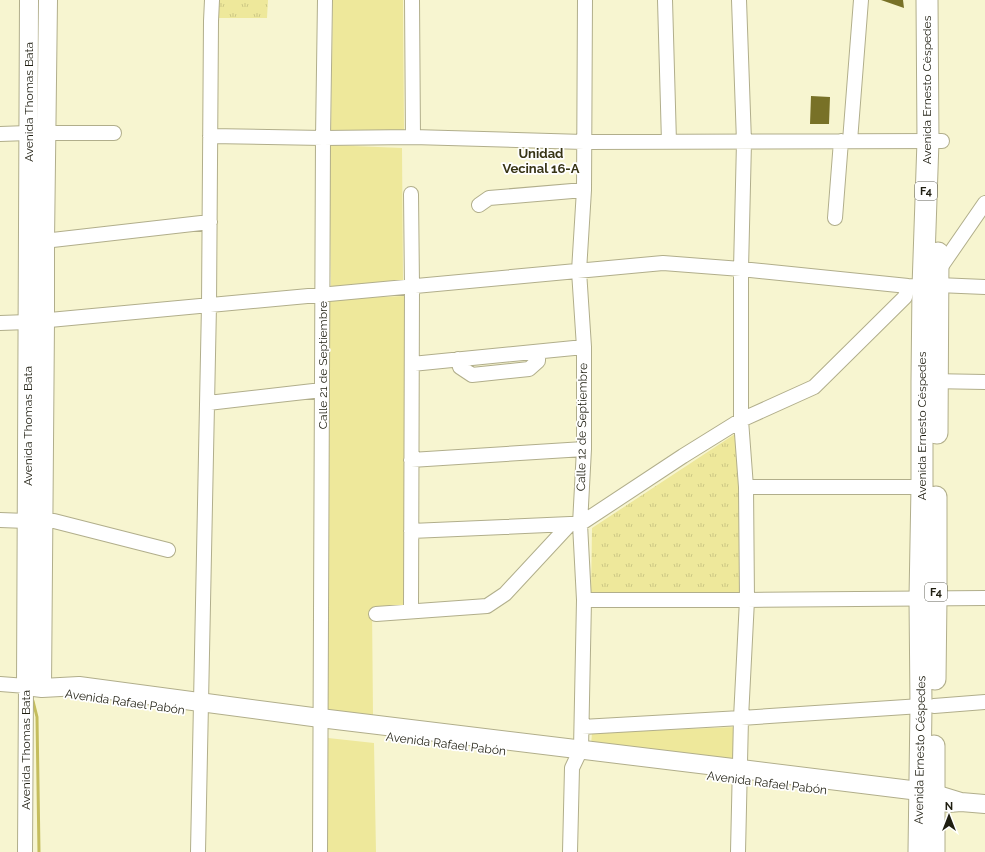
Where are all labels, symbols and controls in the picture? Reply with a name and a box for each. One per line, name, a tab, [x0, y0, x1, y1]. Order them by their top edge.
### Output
street label: Avenida Ernesto Céspedes	[920, 15, 934, 164]
street label: Avenida Thomas Bata	[22, 42, 36, 162]
district label: Unidad Vecinal 16-A	[502, 146, 580, 176]
road number: F4	[915, 182, 937, 200]
street label: Calle 21 de Septiembre	[316, 301, 330, 429]
street label: Avenida Ernesto Céspedes	[915, 351, 929, 500]
street label: Calle 12 de Septiembre	[574, 363, 590, 491]
street label: Avenida Thomas Bata	[21, 366, 35, 486]
road number: F4	[925, 583, 947, 601]
street label: Avenida Ernesto Céspedes	[912, 675, 928, 825]
street label: Avenida Rafael Pabón	[64, 687, 186, 717]
street label: Avenida Thomas Bata	[19, 690, 33, 810]
street label: Avenida Rafael Pabón	[385, 730, 507, 758]
street label: Avenida Rafael Pabón	[706, 769, 828, 797]
north arrow	[929, 796, 969, 836]
text: N	[945, 800, 953, 813]

